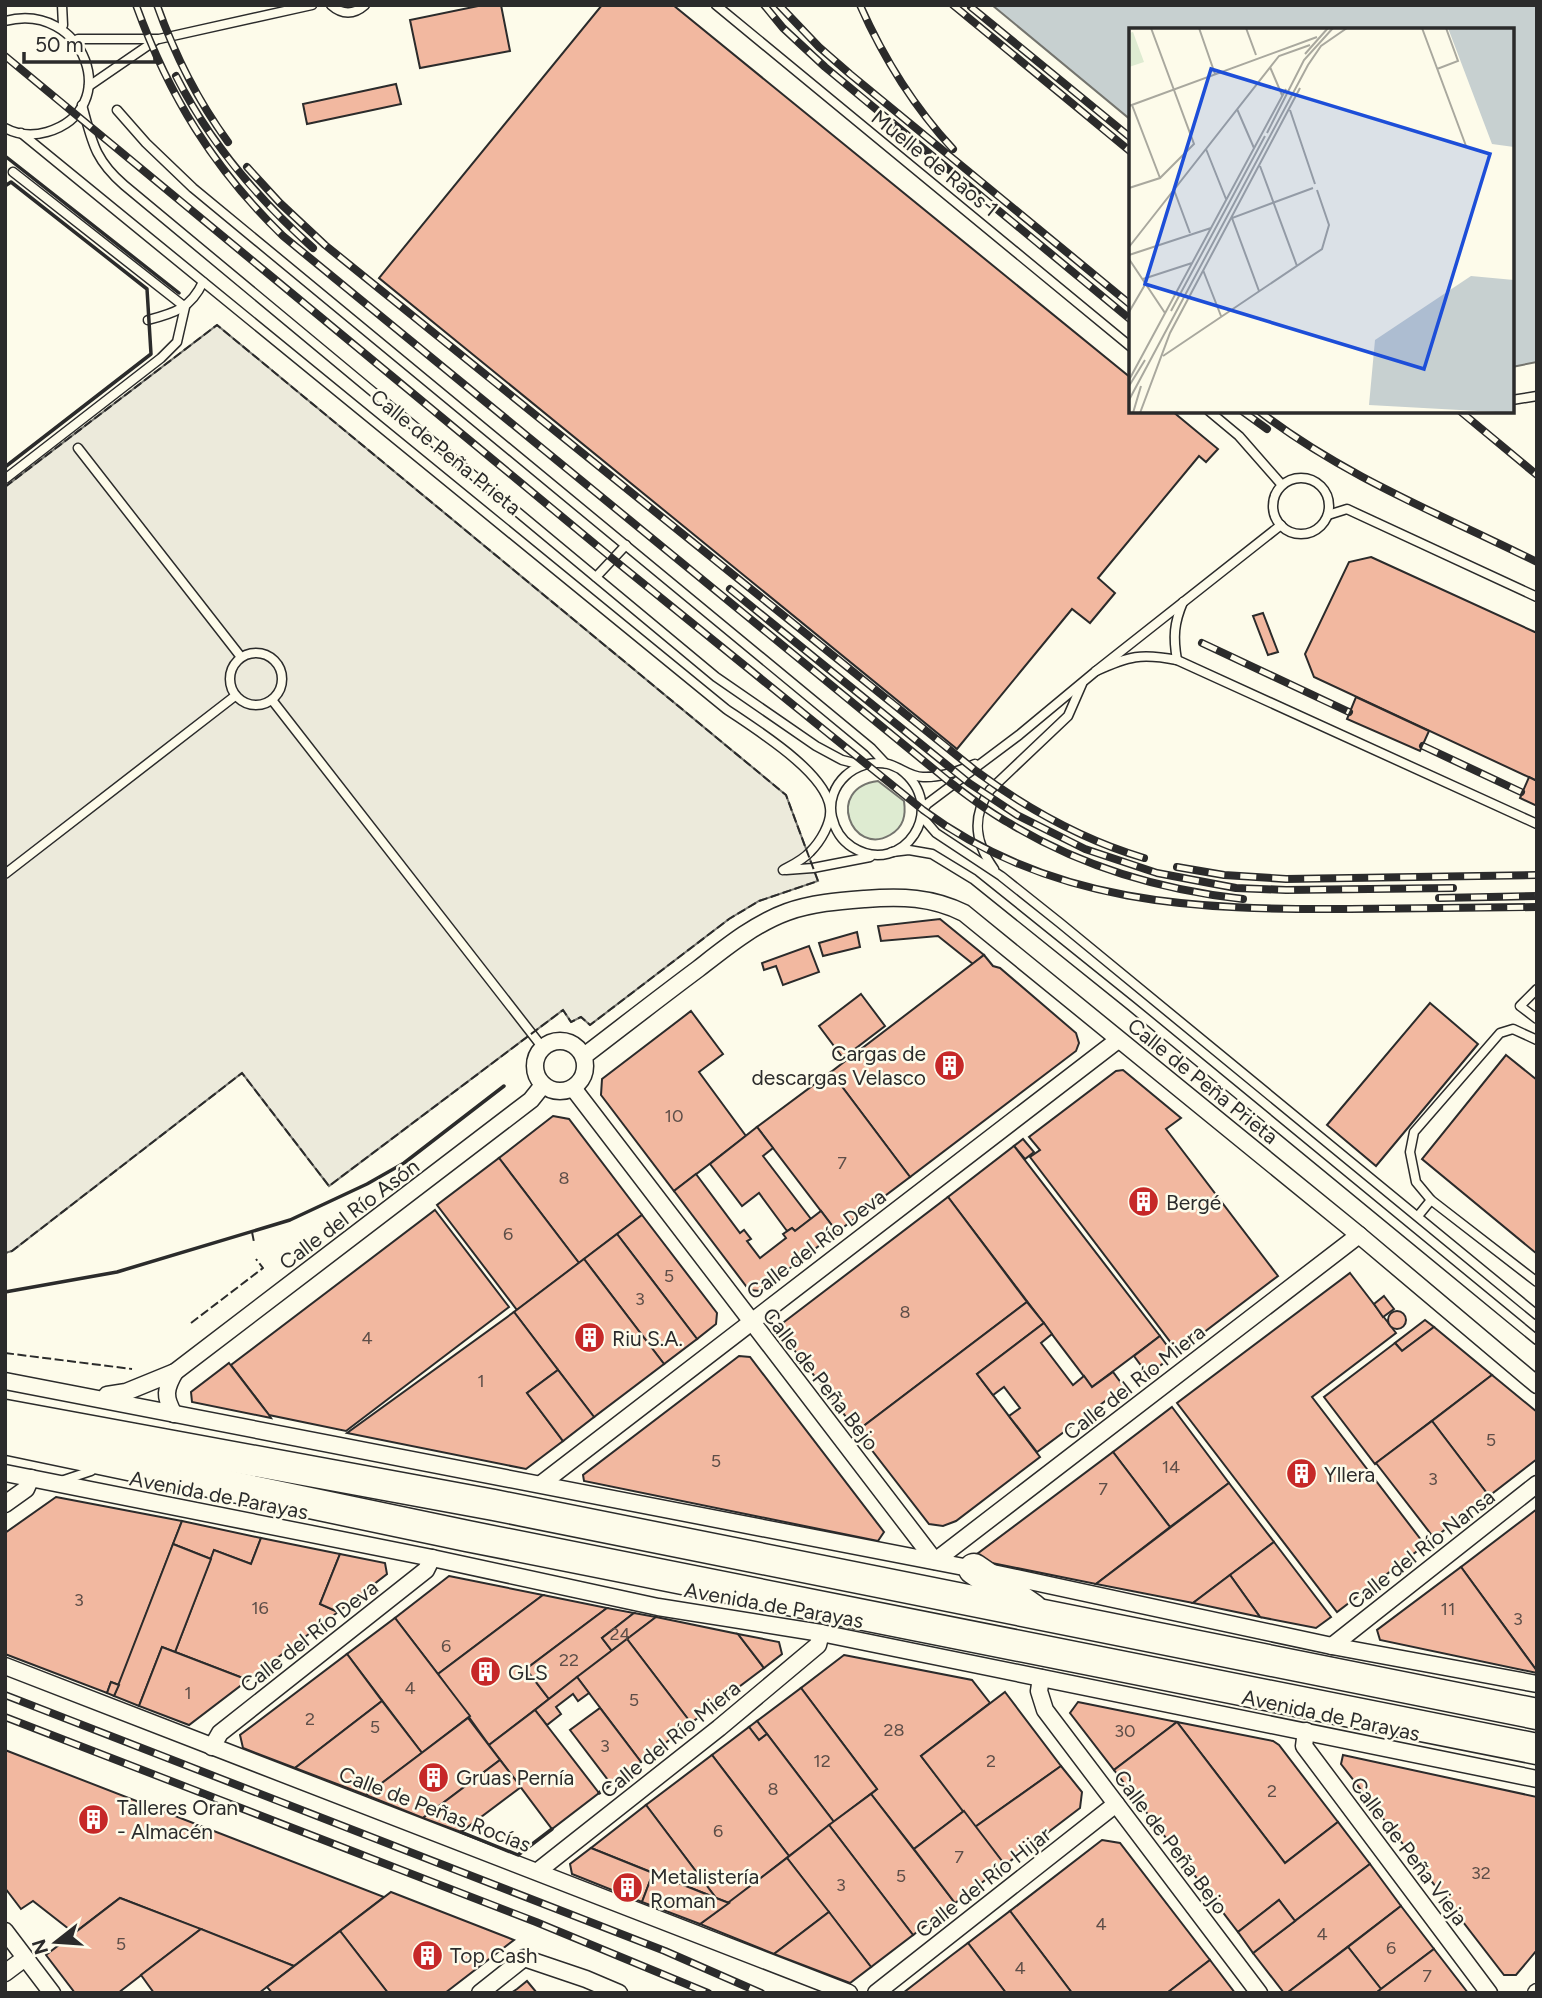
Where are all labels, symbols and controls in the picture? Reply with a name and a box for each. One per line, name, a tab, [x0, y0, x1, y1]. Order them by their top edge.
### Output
scale bar	[24, 21, 156, 65]
inset map	[1129, 28, 1514, 413]
text: 50 m	[35, 32, 84, 57]
street label: Muelle de Raos 1	[867, 104, 1003, 222]
street label: Calle de Peña Prieta	[366, 384, 526, 520]
street label: Calle de Peña Prieta	[1123, 1013, 1283, 1149]
place label: Cargas de descargas Velasco	[751, 1041, 926, 1090]
building icon: Cargas de descargas Velasco	[932, 1048, 966, 1082]
house number: 10	[665, 1105, 683, 1127]
house number: 7	[837, 1152, 847, 1174]
street label: Calle del Río Asón	[274, 1153, 424, 1275]
house number: 8	[558, 1167, 570, 1189]
street label: Calle del Río Deva	[741, 1184, 891, 1304]
building icon: Bergé	[1126, 1185, 1160, 1219]
place label: Bergé	[1166, 1190, 1221, 1215]
house number: 6	[503, 1223, 513, 1245]
house number: 5	[664, 1265, 674, 1287]
house number: 3	[635, 1288, 645, 1310]
house number: 8	[899, 1301, 911, 1323]
street label: Calle de Peña Bejo	[758, 1303, 884, 1455]
street label: Calle del Río Miera	[1058, 1319, 1210, 1445]
building icon: Riu S.A.	[572, 1321, 606, 1355]
place label: Riu S.A.	[612, 1326, 683, 1351]
house number: 4	[361, 1327, 373, 1349]
house number: 1	[477, 1370, 485, 1392]
house number: 5	[1486, 1429, 1496, 1451]
house number: 5	[711, 1450, 721, 1472]
house number: 14	[1162, 1456, 1180, 1478]
building icon: Yllera	[1284, 1457, 1318, 1491]
place label: Yllera	[1324, 1462, 1375, 1487]
street label: Avenida de Parayas	[128, 1465, 310, 1525]
house number: 3	[1428, 1468, 1438, 1490]
house number: 7	[1098, 1478, 1108, 1500]
street label: Calle del Río Nansa	[1342, 1484, 1500, 1614]
street label: Calle del Río Deva	[235, 1575, 383, 1697]
street label: Avenida de Parayas	[682, 1577, 866, 1633]
house number: 3	[74, 1589, 84, 1611]
house number: 16	[251, 1597, 269, 1619]
house number: 11	[1441, 1598, 1455, 1620]
house number: 3	[1513, 1608, 1523, 1630]
house number: 24	[609, 1623, 631, 1645]
house number: 6	[441, 1635, 451, 1657]
house number: 22	[559, 1649, 579, 1671]
building icon: GLS	[468, 1655, 502, 1689]
place label: GLS	[508, 1660, 548, 1685]
street label: Calle del Río Miera	[595, 1675, 745, 1803]
house number: 4	[404, 1677, 416, 1699]
house number: 1	[184, 1682, 192, 1704]
street label: Avenida de Parayas	[1240, 1684, 1422, 1746]
house number: 5	[629, 1689, 639, 1711]
house number: 2	[305, 1708, 315, 1730]
house number: 5	[370, 1716, 380, 1738]
house number: 28	[883, 1719, 905, 1741]
house number: 30	[1114, 1720, 1136, 1742]
house number: 3	[600, 1735, 610, 1757]
house number: 12	[813, 1750, 831, 1772]
house number: 2	[986, 1750, 996, 1772]
building icon: Gruas Pernía	[416, 1760, 450, 1794]
street label: Calle de Peñas Rocías	[335, 1761, 535, 1857]
place label: Gruas Pernía	[456, 1765, 574, 1790]
street label: Calle de Peña Bejo	[1109, 1765, 1233, 1919]
street label: Calle de Peña Vieja	[1345, 1772, 1473, 1930]
house number: 8	[767, 1778, 779, 1800]
house number: 2	[1267, 1780, 1277, 1802]
place label: Talleres Oran - Almacén	[117, 1795, 238, 1844]
building icon: Talleres Oran - Almacén	[77, 1802, 111, 1836]
house number: 6	[713, 1820, 723, 1842]
street label: Calle del Río Hijar	[910, 1821, 1056, 1943]
house number: 7	[954, 1846, 964, 1868]
house number: 32	[1471, 1862, 1491, 1884]
place label: Metalistería Roman	[650, 1864, 759, 1913]
house number: 5	[896, 1865, 906, 1887]
building icon: Metalistería Roman	[610, 1871, 644, 1905]
house number: 3	[836, 1874, 846, 1896]
north arrow	[21, 1907, 91, 1977]
house number: 4	[1095, 1913, 1107, 1935]
house number: 4	[1316, 1923, 1328, 1945]
house number: 5	[116, 1933, 126, 1955]
text: N	[27, 1936, 53, 1957]
house number: 6	[1386, 1937, 1396, 1959]
building icon: Top Cash	[410, 1938, 444, 1972]
place label: Top Cash	[450, 1943, 537, 1968]
house number: 4	[1014, 1957, 1026, 1979]
house number: 7	[1422, 1965, 1432, 1987]

